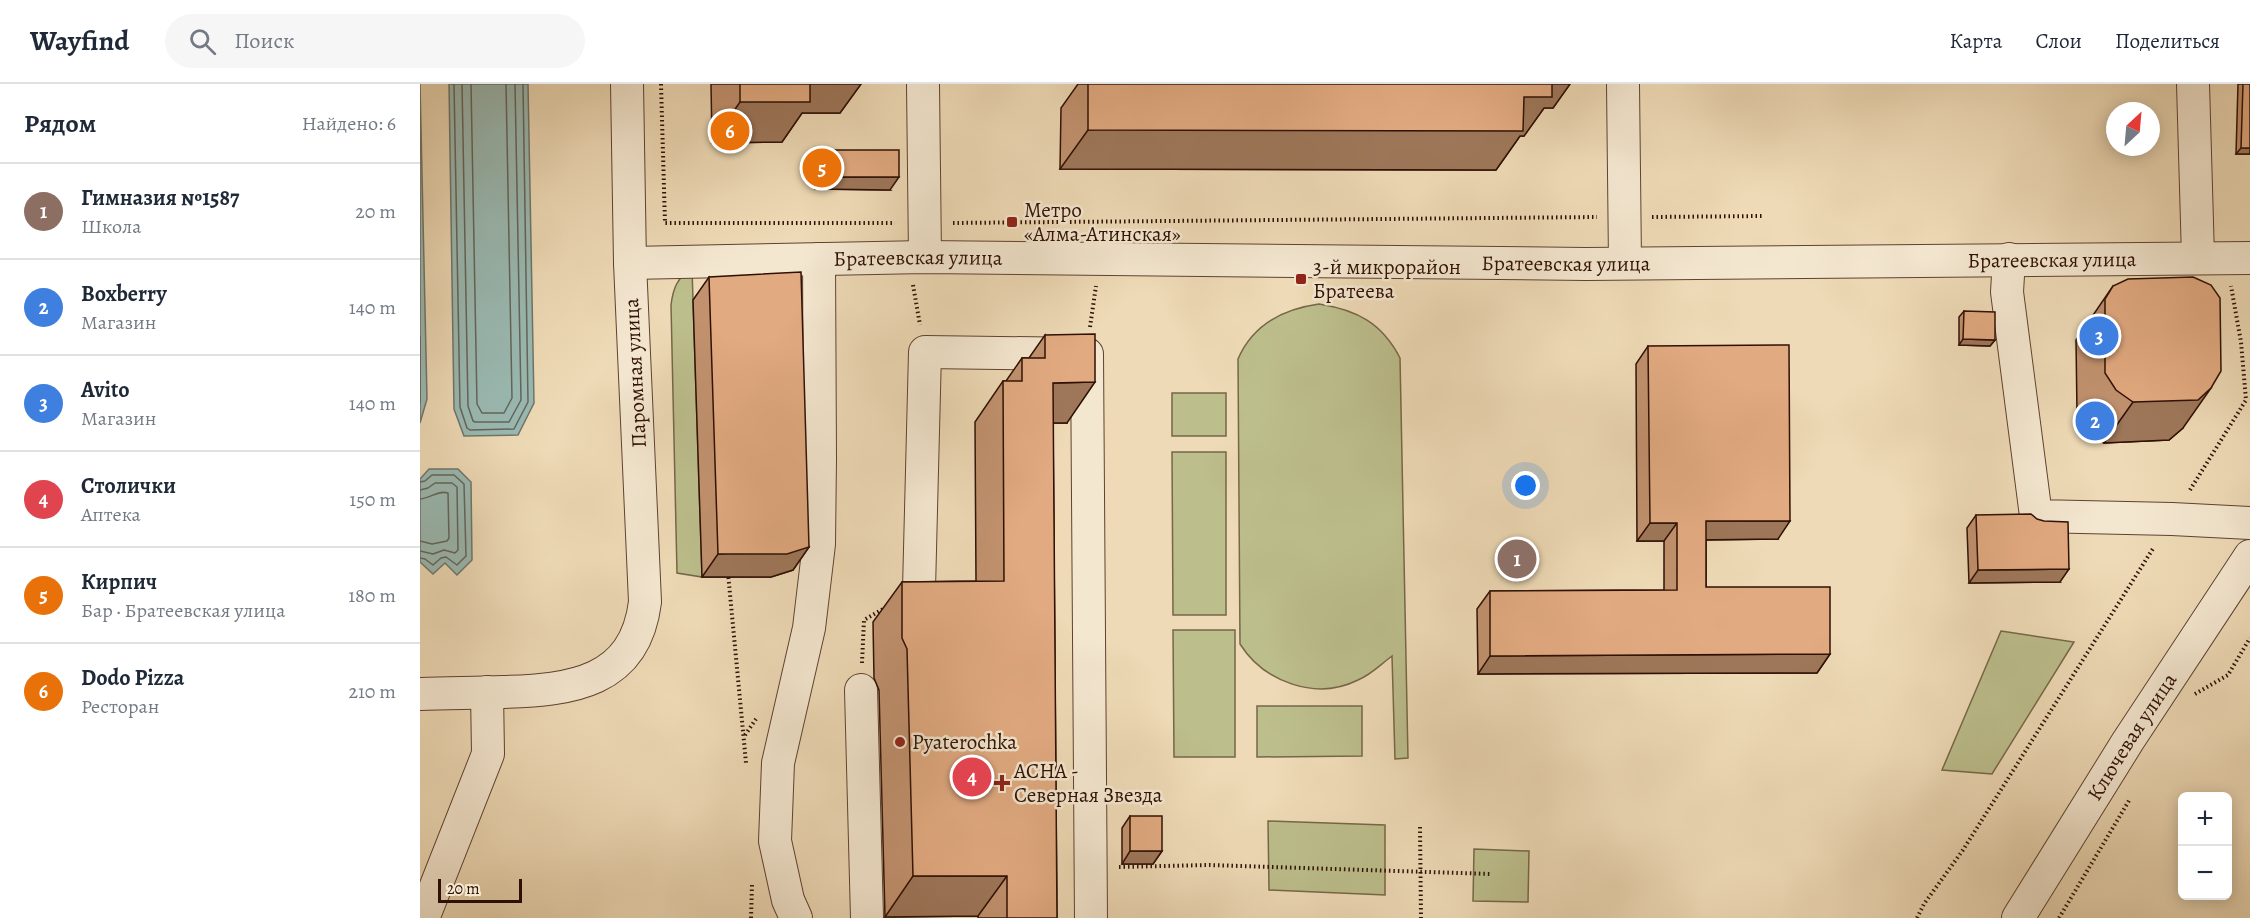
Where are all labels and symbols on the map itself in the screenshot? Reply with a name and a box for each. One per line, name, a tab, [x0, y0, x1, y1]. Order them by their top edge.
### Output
north arrow	[2106, 102, 2160, 156]
pin: 6	[710, 108, 750, 154]
pin: 5	[802, 146, 842, 190]
place label: Метро «Алма-Атинская»	[1024, 196, 1181, 248]
marker: Метро «Алма-Атинская»	[1005, 215, 1019, 229]
street label: Братеевская улица	[833, 243, 1003, 273]
street label: Братеевская улица	[1967, 245, 2137, 275]
street label: Братеевская улица	[1481, 249, 1651, 278]
place label: 3-й микрорайон Братеева	[1313, 253, 1461, 305]
marker: 3-й микрорайон Братеева	[1294, 272, 1308, 286]
street label: Паромная улица	[617, 297, 653, 448]
pin: 3	[2080, 314, 2118, 358]
pin: 2	[2076, 398, 2114, 444]
your location	[1511, 471, 1540, 500]
pin: 1	[1498, 536, 1536, 582]
street label: Ключевая улица	[2080, 667, 2183, 806]
place label: Pyaterochka	[912, 728, 1017, 756]
marker: Pyaterochka	[893, 735, 907, 749]
pin: 4	[952, 754, 992, 800]
place label: АСНА - Северная Звезда	[1013, 757, 1163, 809]
marker: АСНА - Северная Звезда	[995, 776, 1009, 790]
scale bar	[438, 876, 522, 904]

